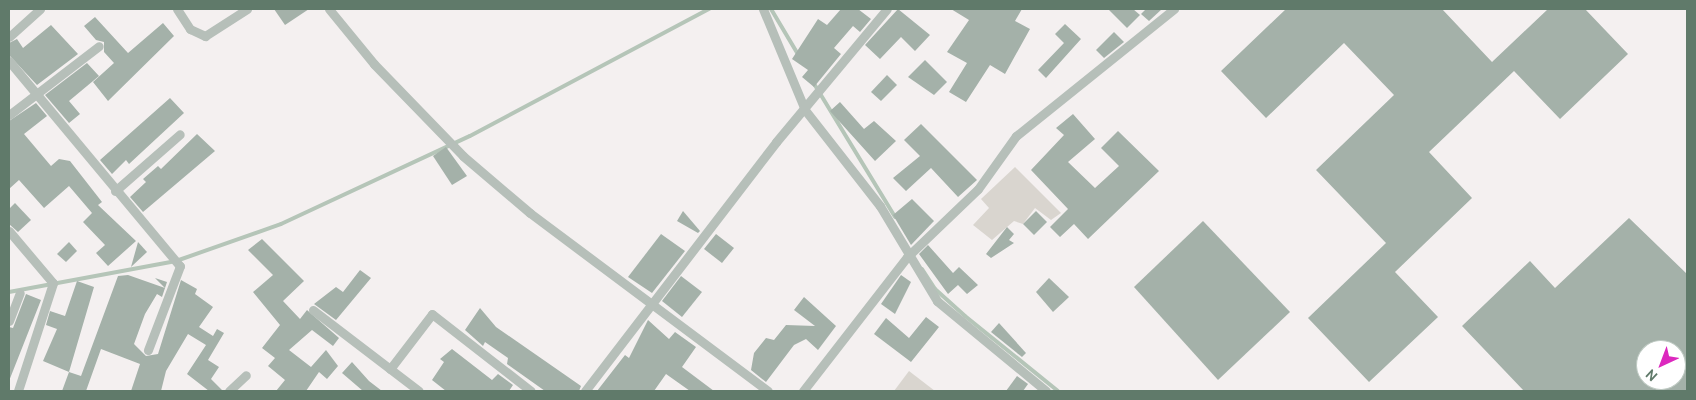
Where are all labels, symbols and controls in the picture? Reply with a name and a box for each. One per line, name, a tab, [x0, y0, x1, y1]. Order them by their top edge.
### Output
north arrow	[1636, 340, 1686, 390]
text: N	[1642, 365, 1661, 385]

